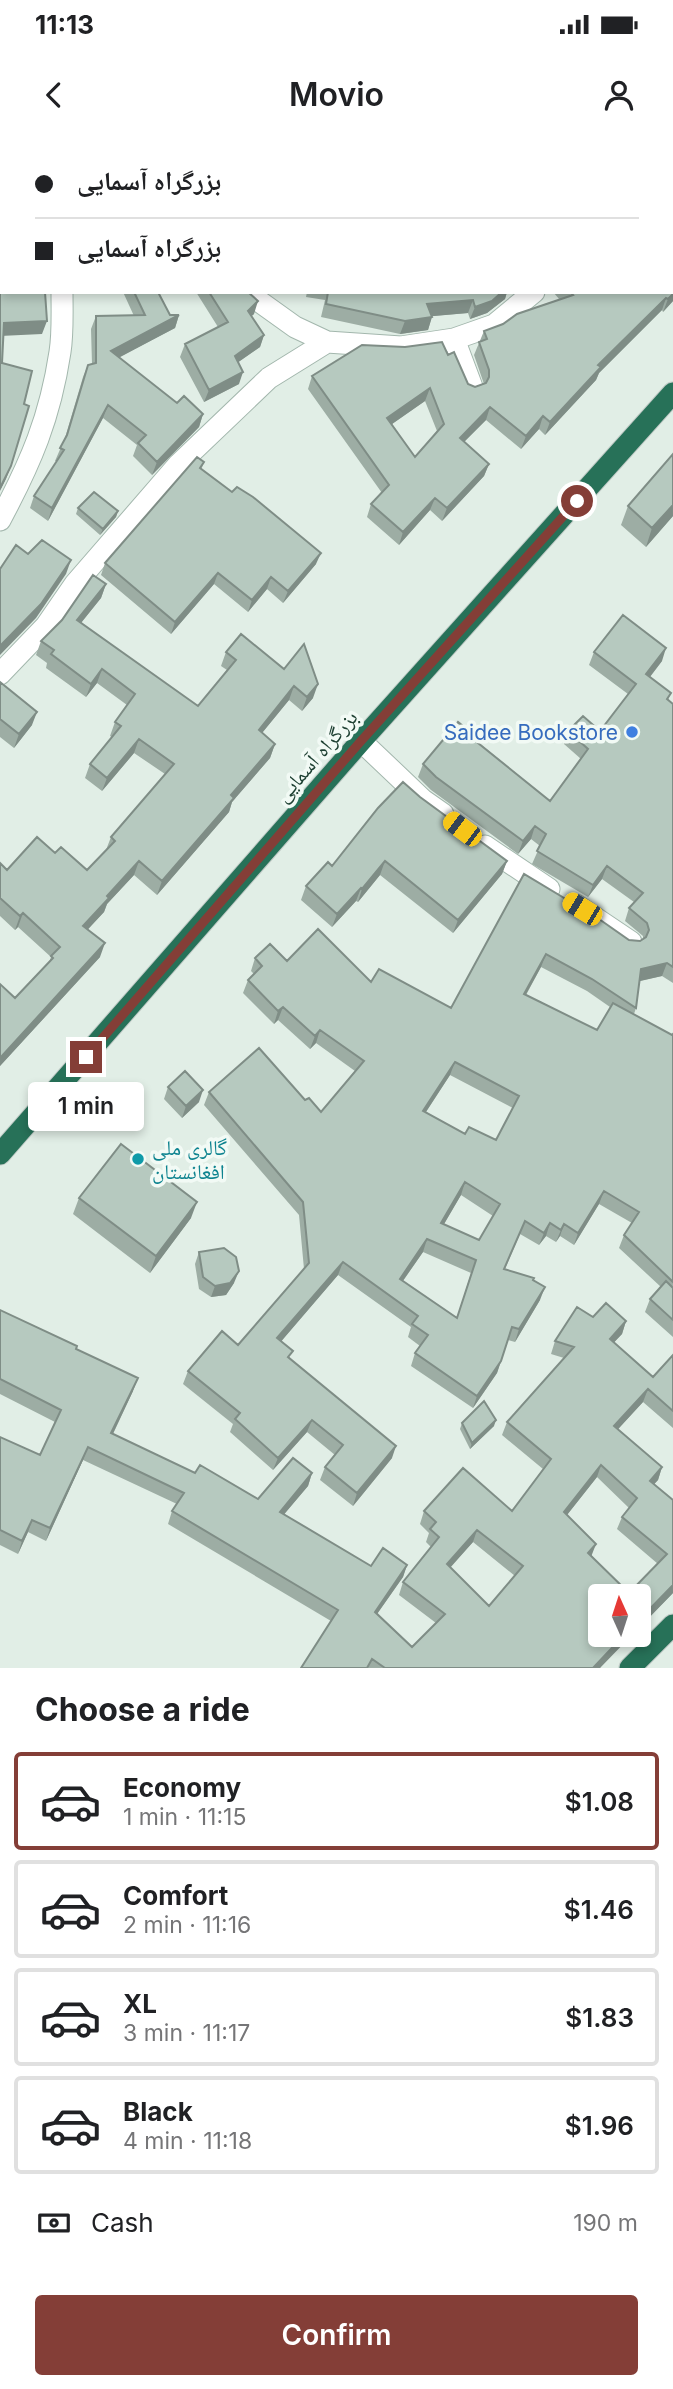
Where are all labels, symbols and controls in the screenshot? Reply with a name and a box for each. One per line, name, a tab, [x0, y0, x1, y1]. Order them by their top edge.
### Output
text: 11:13	[35, 9, 94, 40]
text: Movio	[289, 75, 384, 114]
icon: back	[35, 76, 73, 114]
icon: person	[600, 76, 638, 114]
text: بزرگراه آسمایی	[77, 165, 221, 196]
text: بزرگراه آسمایی	[77, 232, 221, 263]
route start	[561, 485, 593, 517]
street label: بزرگراه آسمایی	[269, 705, 363, 808]
place label: Saidee Bookstore	[444, 720, 618, 745]
marker: Saidee Bookstore	[624, 724, 640, 740]
car	[439, 808, 486, 850]
car	[559, 889, 606, 929]
route end	[70, 1041, 102, 1073]
callout: 1 min	[28, 1082, 144, 1130]
text: 1 min	[58, 1092, 114, 1120]
place label: گالری ملی افغانستان	[152, 1135, 227, 1184]
marker: گالری ملی افغانستان	[130, 1151, 146, 1167]
north arrow	[588, 1584, 651, 1647]
map controls	[588, 1584, 651, 1647]
text: Choose a ride	[35, 1690, 250, 1729]
icon: car	[39, 1770, 102, 1833]
text: Economy	[123, 1772, 241, 1803]
text: $1.08	[565, 1786, 634, 1817]
text: 1 min · 11:15	[123, 1803, 246, 1831]
icon: car	[39, 1878, 102, 1941]
text: Comfort	[123, 1880, 228, 1911]
text: $1.46	[564, 1894, 634, 1925]
text: 2 min · 11:16	[123, 1911, 251, 1939]
icon: car	[39, 1986, 102, 2049]
text: XL	[123, 1988, 157, 2019]
text: $1.83	[565, 2002, 634, 2033]
text: 3 min · 11:17	[123, 2019, 250, 2047]
icon: car	[39, 2094, 102, 2157]
text: Black	[123, 2096, 193, 2127]
text: $1.96	[565, 2110, 634, 2141]
text: 4 min · 11:18	[123, 2127, 252, 2155]
icon: cash	[35, 2204, 73, 2242]
text: Cash	[91, 2207, 154, 2238]
text: 190 m	[573, 2209, 638, 2237]
button: Confirm	[35, 2295, 638, 2375]

